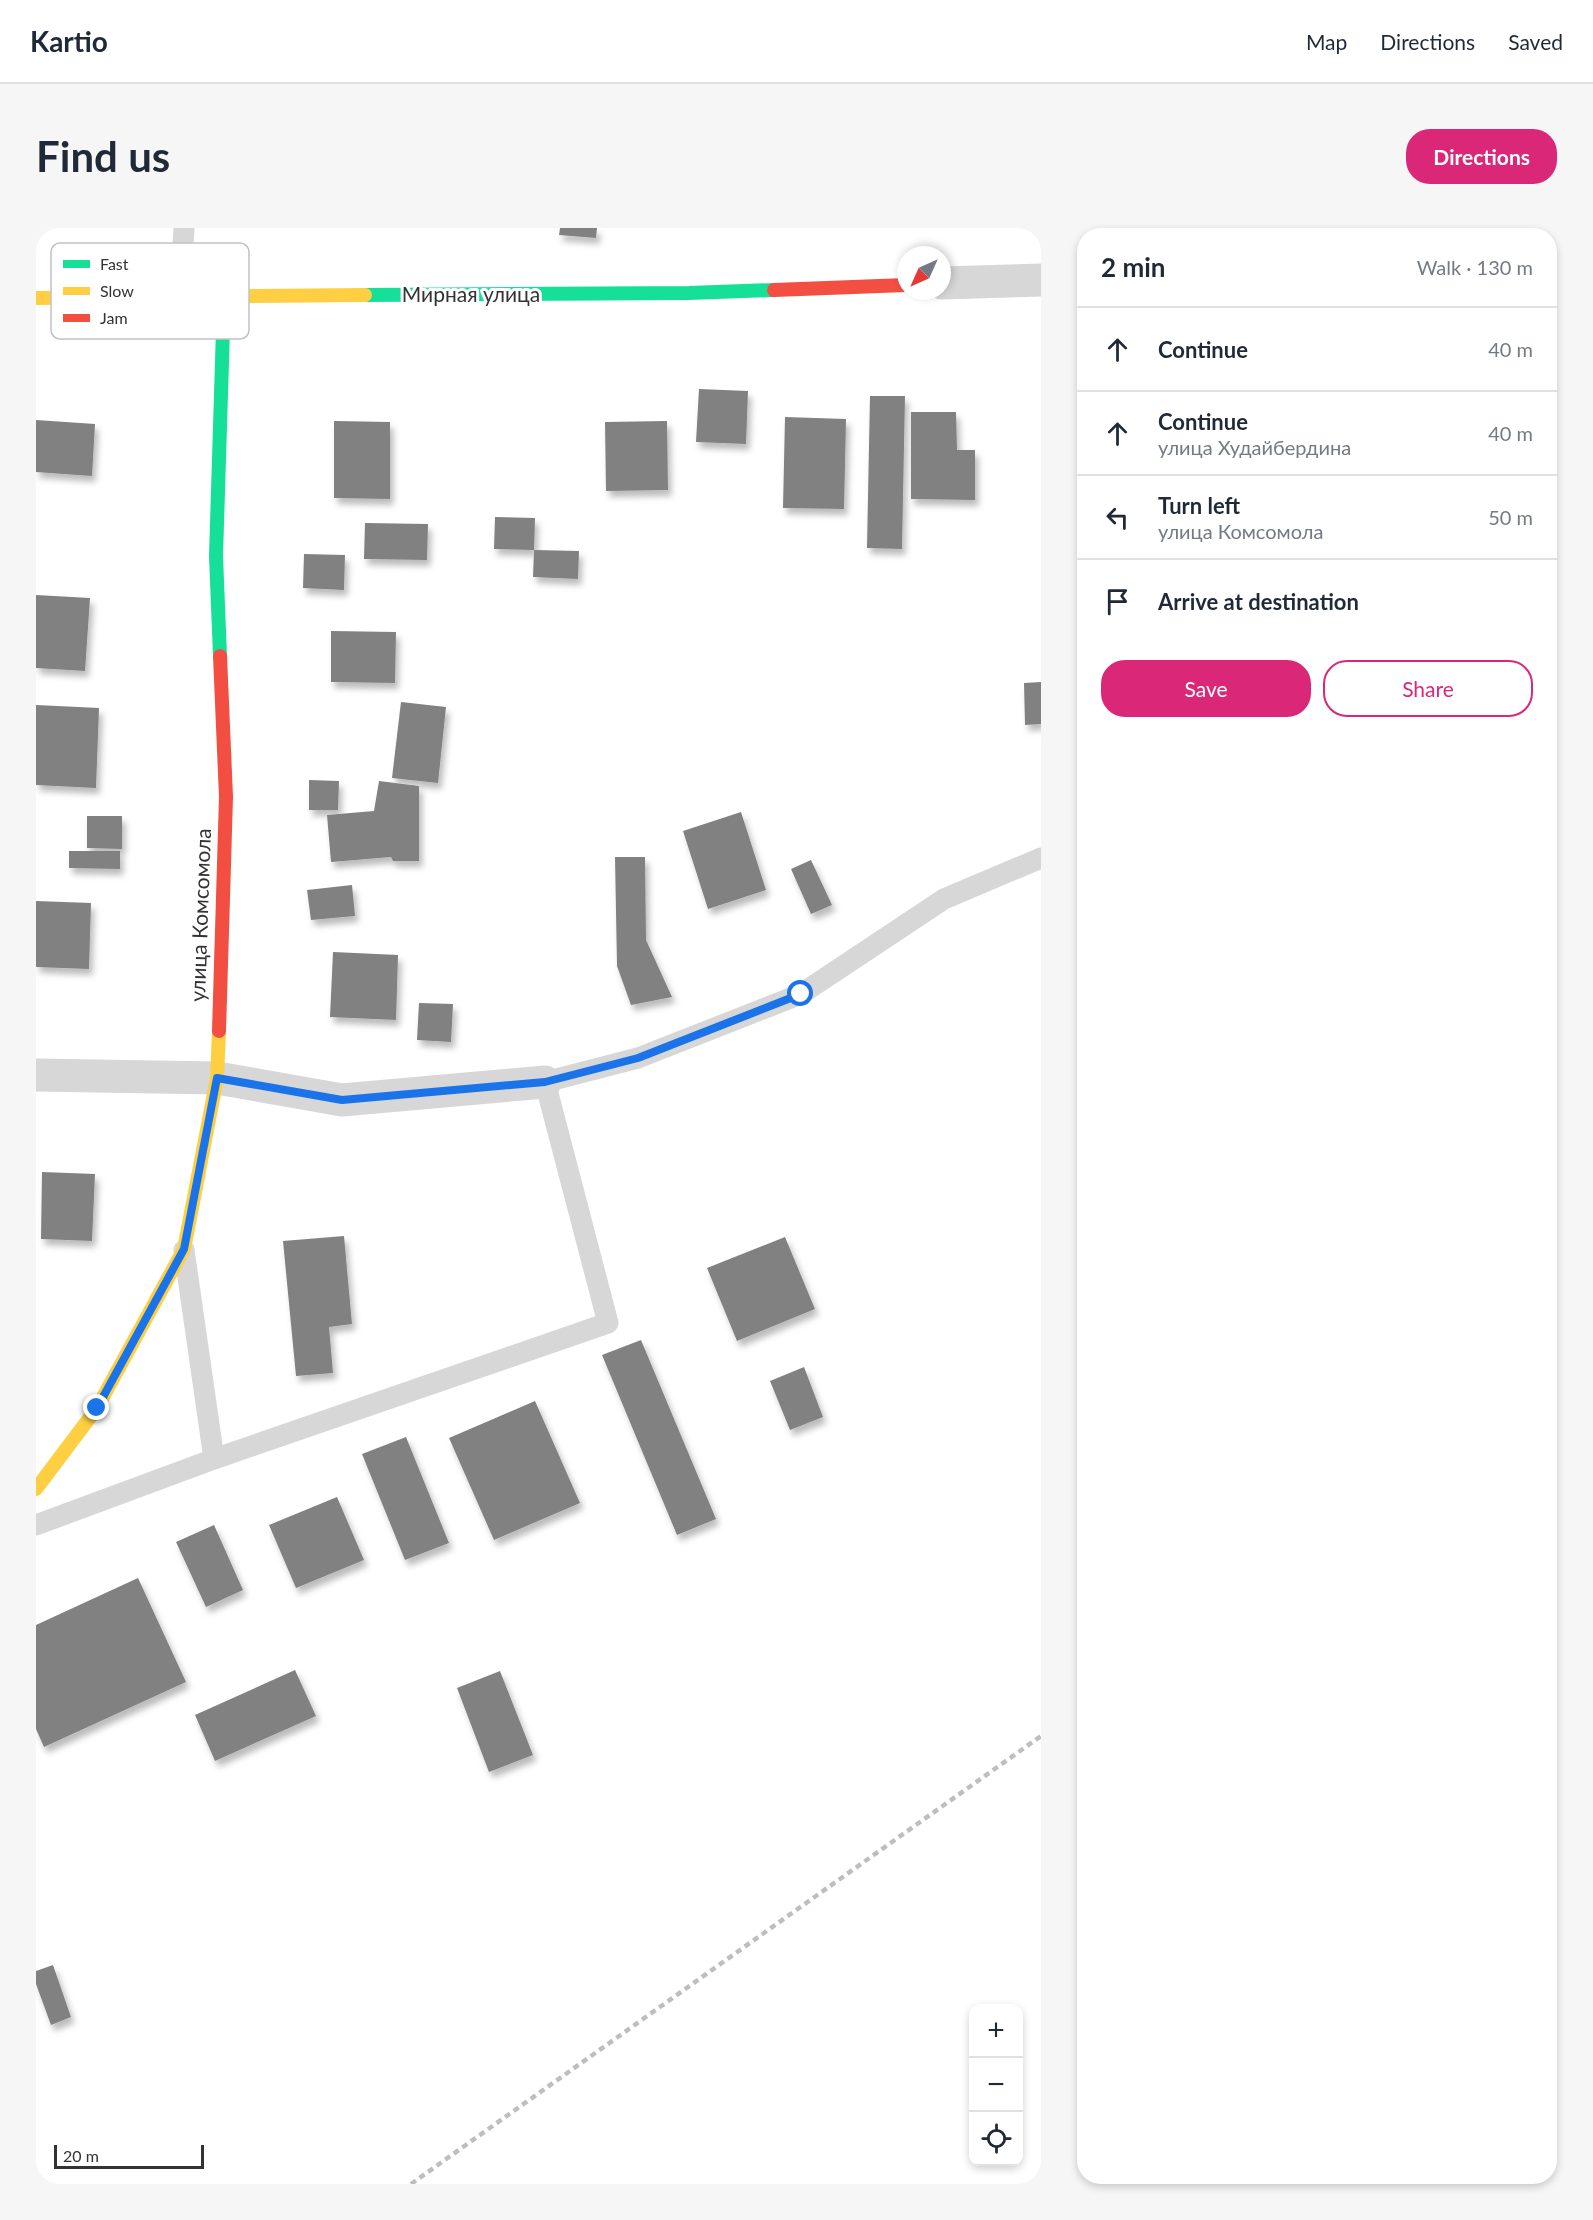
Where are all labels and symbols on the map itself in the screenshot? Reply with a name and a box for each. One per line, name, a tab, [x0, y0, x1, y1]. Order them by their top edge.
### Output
legend	[51, 243, 249, 339]
north arrow	[897, 246, 951, 300]
text: Fast	[100, 254, 129, 273]
text: Slow	[100, 281, 134, 300]
street label: Мирная улица	[402, 281, 540, 306]
text: Jam	[100, 308, 128, 327]
street label: улица Комсомола	[184, 828, 215, 1002]
route start	[787, 980, 813, 1006]
route end	[83, 1394, 109, 1420]
scale bar	[54, 2142, 204, 2170]

